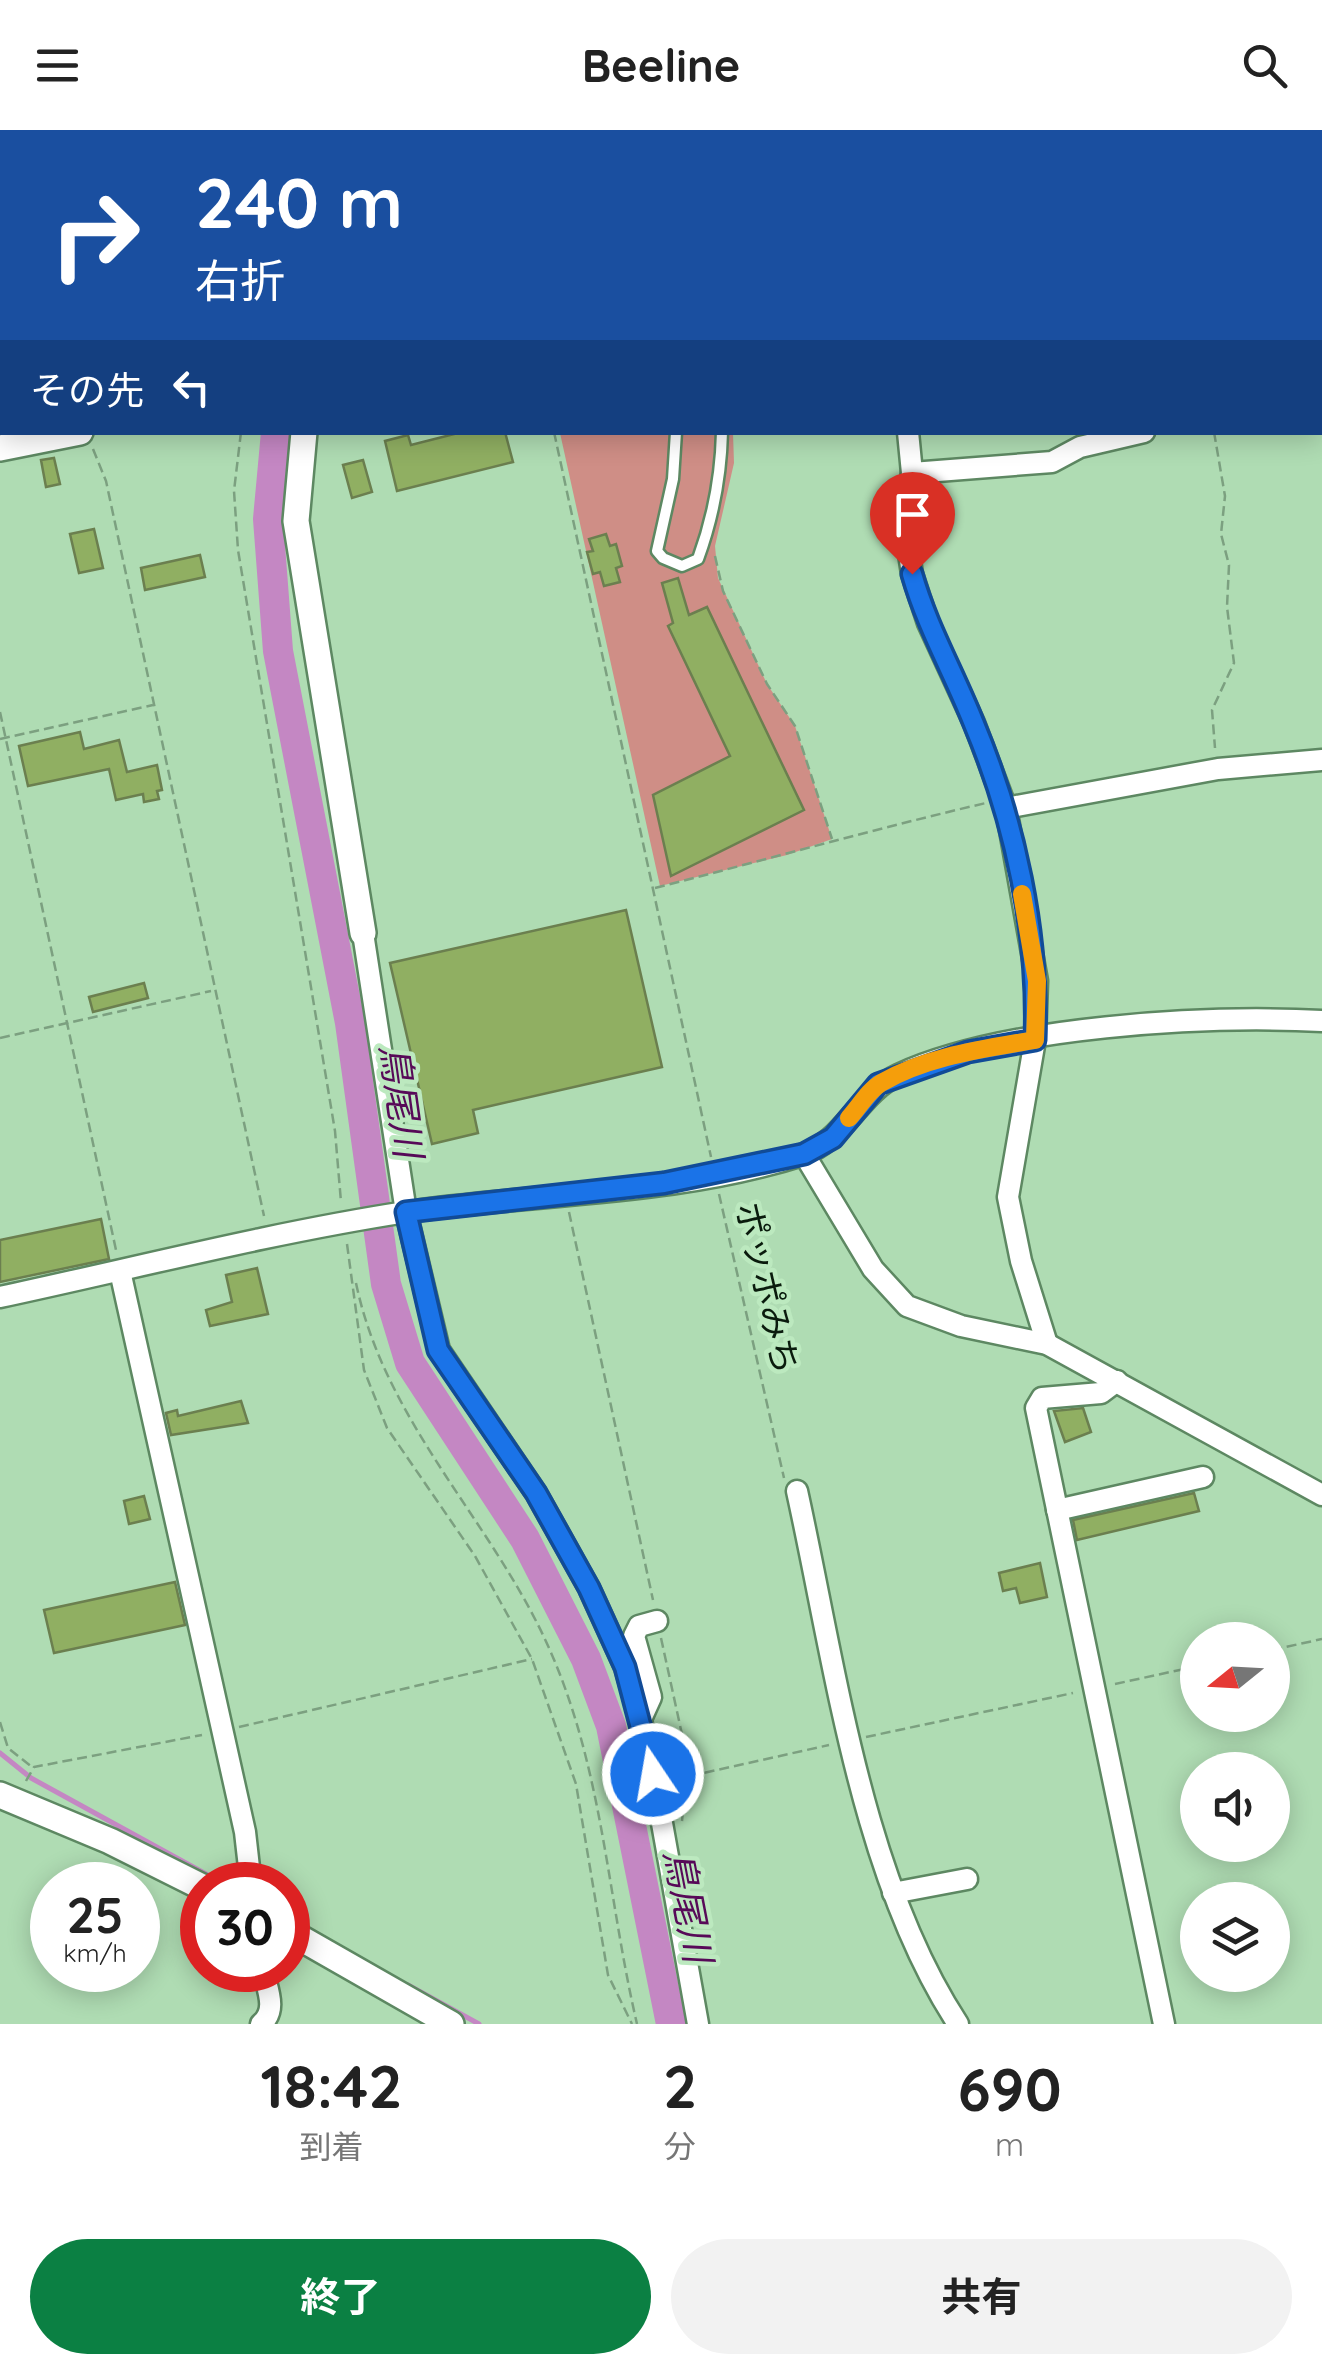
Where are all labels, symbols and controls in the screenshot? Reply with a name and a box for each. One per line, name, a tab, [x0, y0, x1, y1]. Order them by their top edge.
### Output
text: Beeline	[582, 37, 740, 93]
icon: menu	[30, 38, 85, 93]
icon: search	[1237, 38, 1292, 93]
text: 240 m	[195, 158, 403, 246]
icon: right	[30, 170, 160, 300]
text: 右折	[195, 252, 285, 308]
icon: left	[164, 360, 219, 415]
text: その先	[30, 366, 144, 414]
pin	[870, 472, 955, 575]
icon: arrive	[885, 487, 940, 542]
water label: 鳥尾川	[370, 1041, 434, 1165]
street label: ポッポみち	[727, 1198, 809, 1378]
north arrow	[1180, 1622, 1290, 1732]
map controls	[1180, 1622, 1290, 1992]
position arrow	[601, 1722, 705, 1826]
button: sound	[1180, 1752, 1290, 1862]
water label: 鳥尾川	[655, 1845, 724, 1970]
speed limit sign: 30	[180, 1862, 310, 1992]
button: layers	[1180, 1882, 1290, 1992]
text: 25	[66, 1883, 124, 1946]
text: km/h	[63, 1937, 127, 1968]
text: 18:42	[260, 2048, 402, 2123]
text: 2	[663, 2048, 697, 2123]
text: 690	[957, 2051, 1062, 2126]
text: m	[995, 2124, 1024, 2164]
text: 到着	[299, 2126, 363, 2166]
text: 分	[664, 2126, 696, 2166]
button: 終了	[30, 2239, 651, 2354]
button: 共有	[671, 2239, 1292, 2354]

